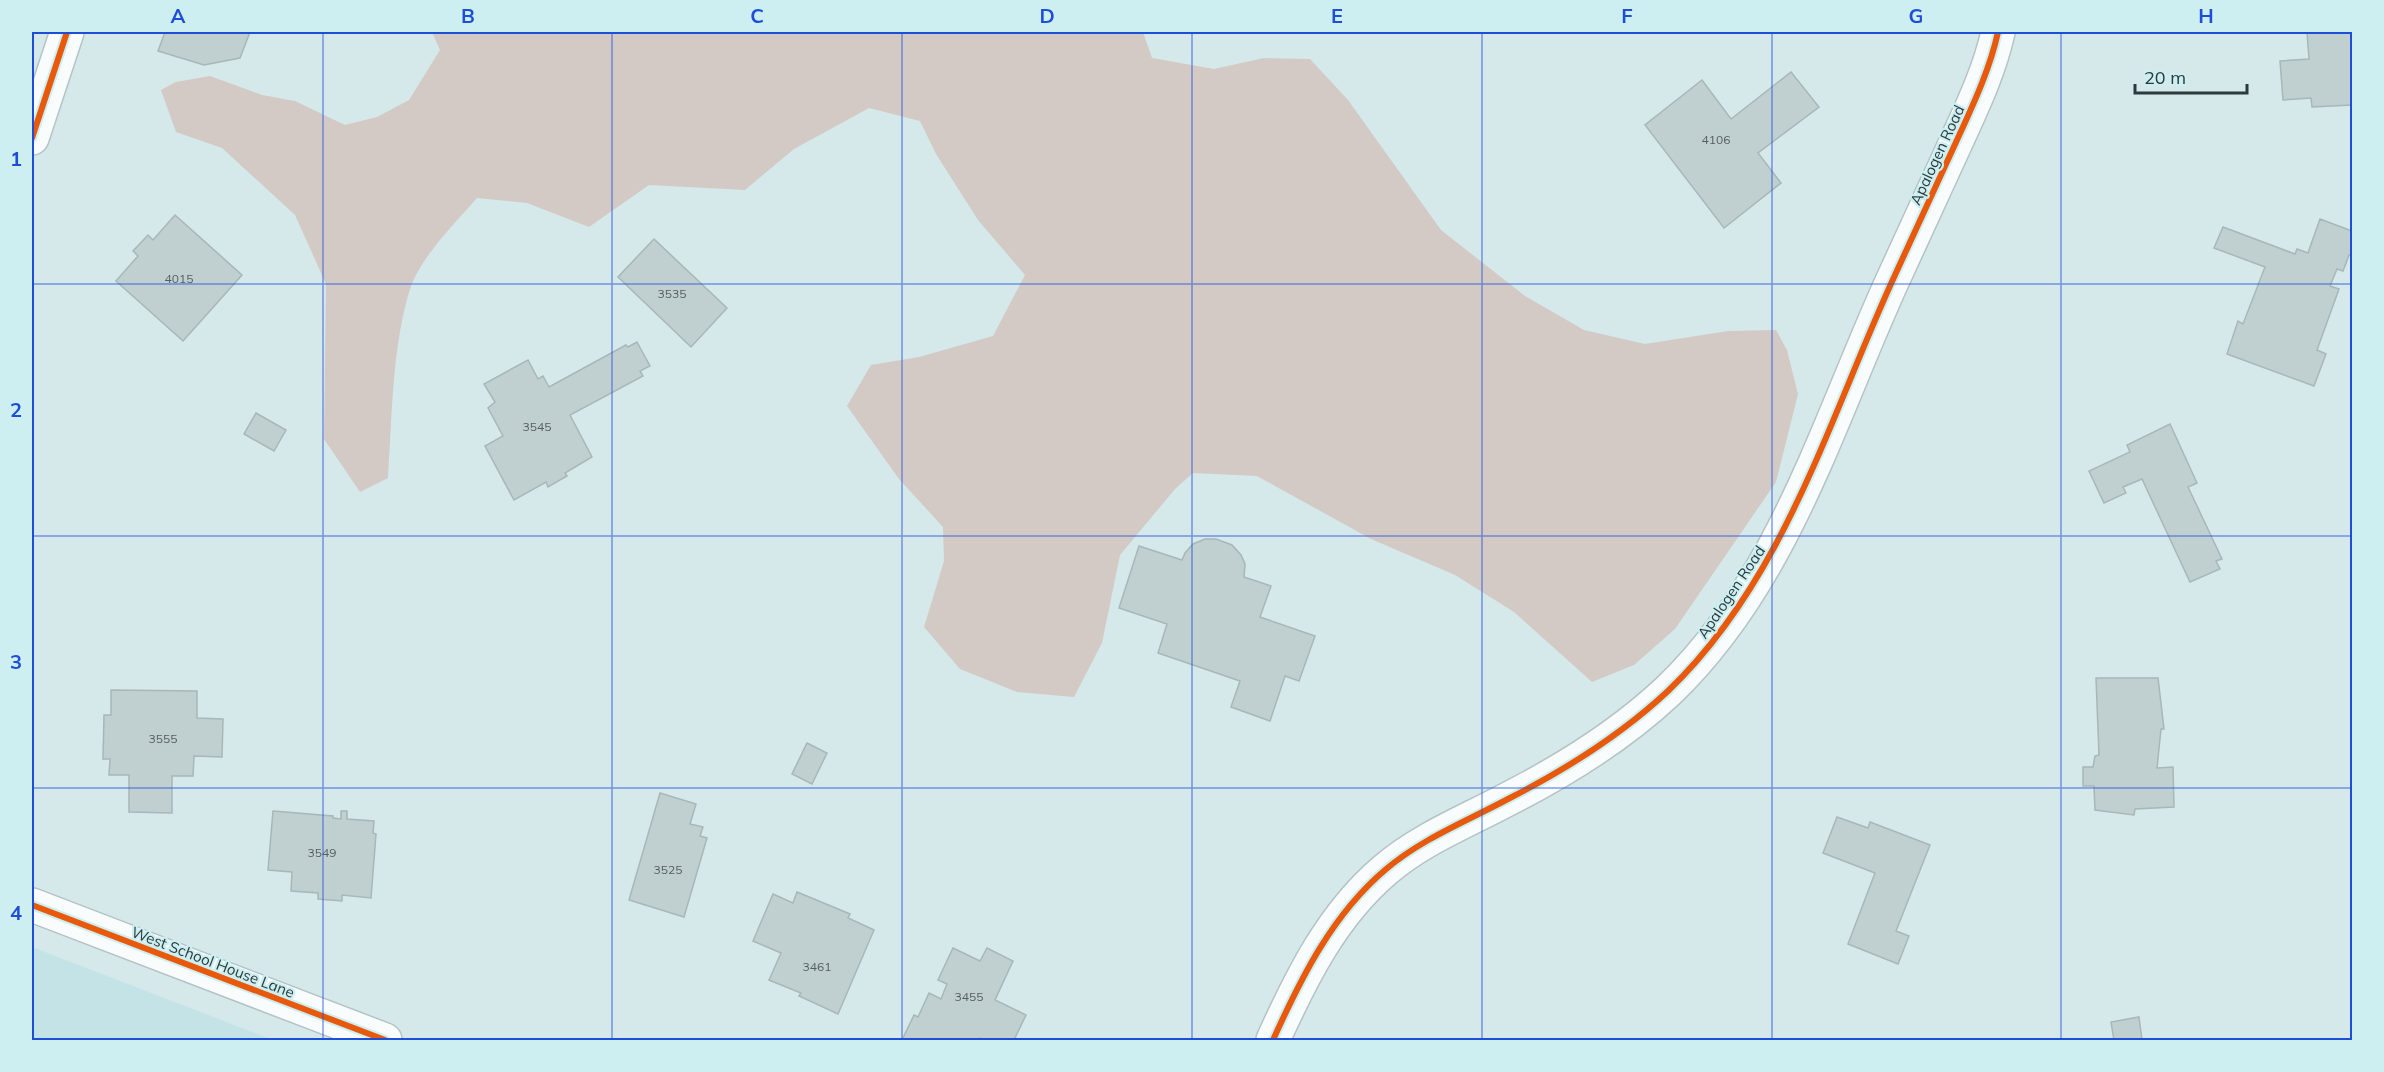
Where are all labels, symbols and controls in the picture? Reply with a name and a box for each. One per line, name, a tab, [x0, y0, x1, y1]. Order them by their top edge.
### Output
text: A	[171, 3, 186, 28]
text: B	[461, 3, 475, 28]
text: C	[750, 3, 764, 28]
text: D	[1039, 3, 1055, 28]
text: E	[1331, 3, 1343, 28]
text: F	[1621, 3, 1633, 28]
text: G	[1909, 3, 1923, 28]
text: H	[2198, 3, 2214, 28]
scale bar	[2135, 57, 2248, 95]
text: 20 m	[2144, 66, 2186, 89]
street label: Apalogen Road	[1906, 102, 1968, 208]
house number: 4106	[1702, 132, 1730, 147]
text: 1	[10, 146, 22, 171]
house number: 4015	[165, 271, 193, 286]
house number: 3535	[658, 286, 686, 301]
text: 2	[10, 397, 22, 422]
house number: 3545	[523, 419, 551, 434]
street label: Apalogen Road	[1693, 542, 1769, 642]
text: 3	[10, 649, 22, 674]
house number: 3555	[149, 731, 177, 746]
house number: 3549	[308, 845, 336, 860]
house number: 3525	[654, 862, 682, 877]
text: 4	[10, 900, 22, 925]
street label: West School House Lane	[129, 922, 297, 1002]
house number: 3461	[803, 959, 831, 974]
house number: 3455	[955, 989, 983, 1004]

